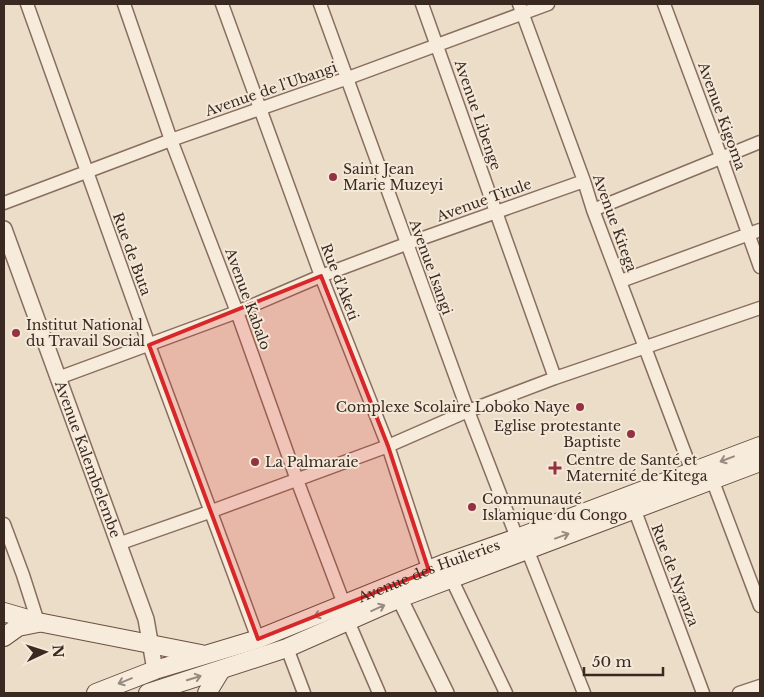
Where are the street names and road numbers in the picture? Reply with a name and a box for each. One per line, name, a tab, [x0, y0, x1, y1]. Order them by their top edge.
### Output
street label: Avenue Libenge	[450, 57, 505, 173]
street label: Avenue de l'Ubangi	[202, 58, 339, 120]
street label: Avenue Kigoma	[694, 59, 750, 173]
street label: Avenue Kitega	[589, 171, 641, 274]
street label: Avenue Titule	[433, 174, 534, 226]
street label: Rue de Buta	[109, 210, 155, 298]
street label: Avenue Isangi	[405, 216, 457, 317]
street label: Rue d'Aketi	[317, 241, 363, 323]
street label: Avenue Kabalo	[221, 245, 275, 352]
street label: Avenue Kalembelembe	[51, 377, 125, 540]
street label: Rue de Nyanza	[647, 521, 703, 629]
street label: Avenue des Huileries	[355, 536, 502, 607]

